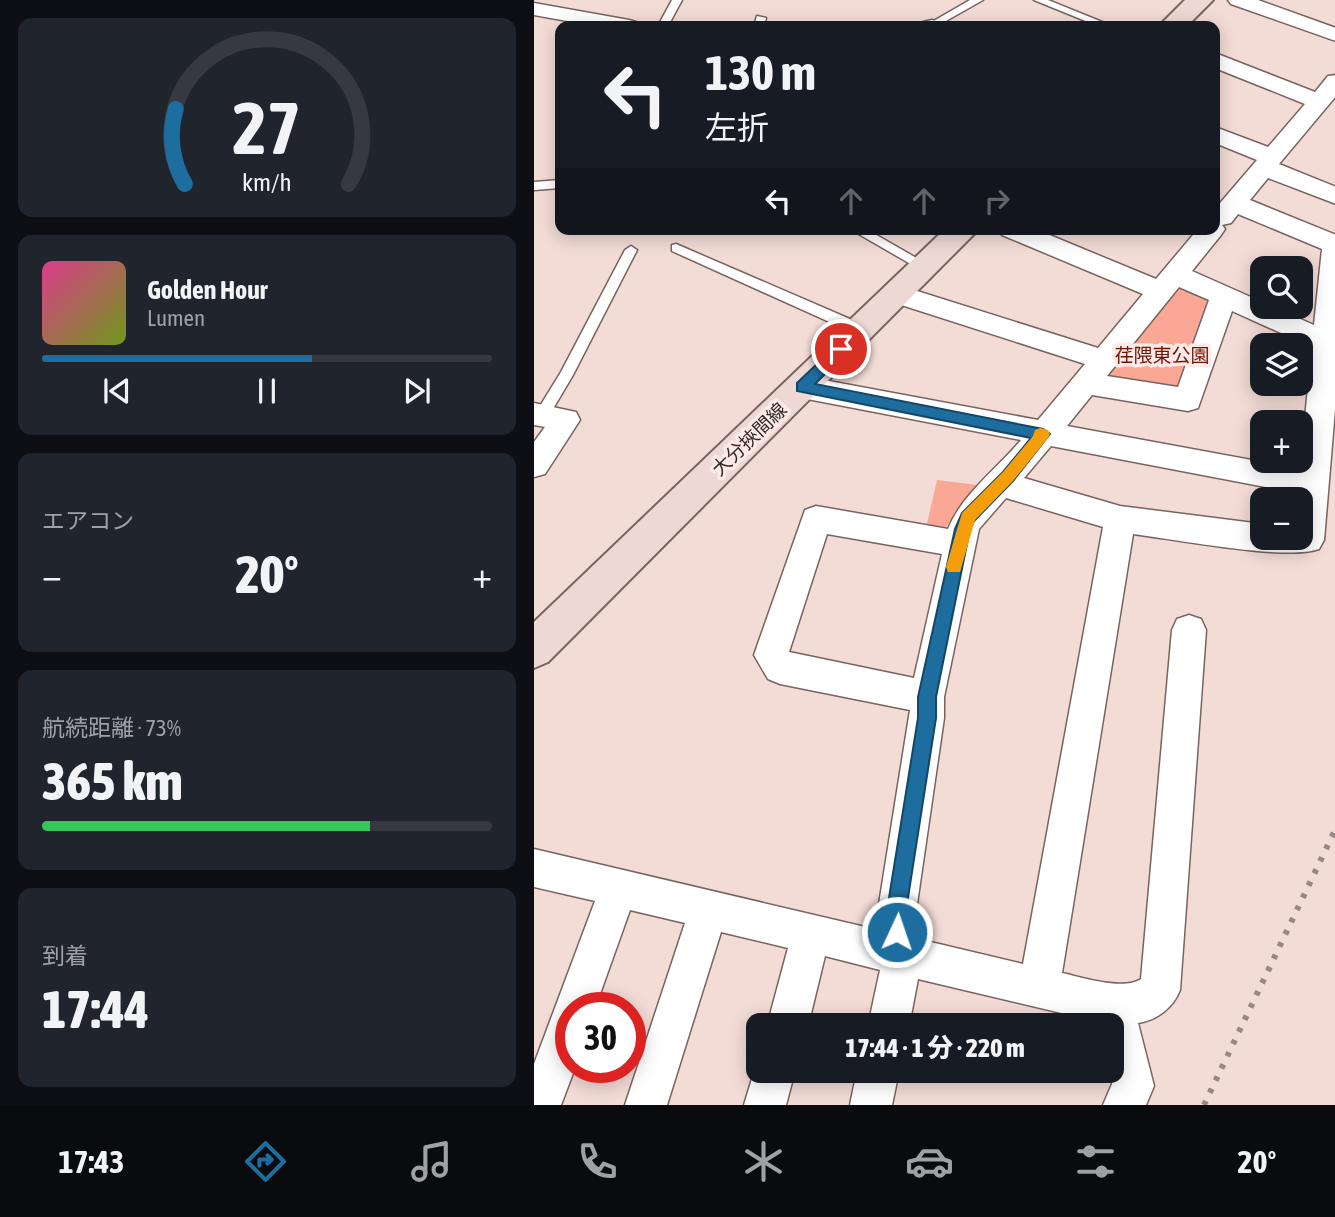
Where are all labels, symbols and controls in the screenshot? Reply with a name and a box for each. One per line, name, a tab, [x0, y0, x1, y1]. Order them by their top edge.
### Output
text: 130 m	[705, 44, 816, 100]
icon: left	[590, 49, 681, 140]
text: 27	[233, 86, 301, 169]
text: 左折	[705, 109, 769, 146]
text: km/h	[242, 168, 292, 196]
icon: left	[759, 182, 797, 220]
icon: ahead	[832, 182, 870, 220]
icon: ahead	[905, 182, 943, 220]
icon: right	[978, 182, 1016, 220]
map controls	[1250, 256, 1313, 550]
button: search	[1250, 256, 1313, 319]
text: Golden Hour	[147, 275, 267, 305]
text: Lumen	[147, 305, 205, 331]
pin	[811, 319, 871, 379]
icon: arrive	[822, 330, 860, 368]
button: layers	[1250, 333, 1313, 396]
park label: 荏隈東公園	[1114, 344, 1210, 366]
icon: previous	[98, 372, 136, 410]
icon: pause	[248, 372, 286, 410]
icon: next	[398, 372, 436, 410]
street label: 大分挾間線	[707, 398, 791, 480]
button: +	[1250, 410, 1313, 473]
button: −	[1250, 487, 1313, 550]
text: エアコン	[42, 508, 134, 534]
text: 20°	[235, 544, 299, 604]
text: −	[42, 553, 62, 596]
text: +	[472, 553, 492, 596]
text: 航続距離 · 73%	[42, 715, 181, 741]
text: 365 km	[42, 751, 183, 811]
position arrow	[860, 895, 934, 969]
text: 到着	[42, 943, 88, 969]
text: 17:44	[42, 979, 149, 1039]
speed limit sign: 30	[555, 992, 646, 1083]
text: 17:44 · 1 分 · 220 m	[845, 1033, 1025, 1063]
icon: directions	[241, 1137, 290, 1186]
icon: music	[407, 1137, 456, 1186]
icon: phone	[573, 1137, 622, 1186]
icon: climate	[739, 1137, 788, 1186]
icon: car	[905, 1137, 954, 1186]
icon: filters	[1071, 1137, 1120, 1186]
text: 17:43	[59, 1143, 124, 1180]
text: 20°	[1237, 1143, 1276, 1180]

